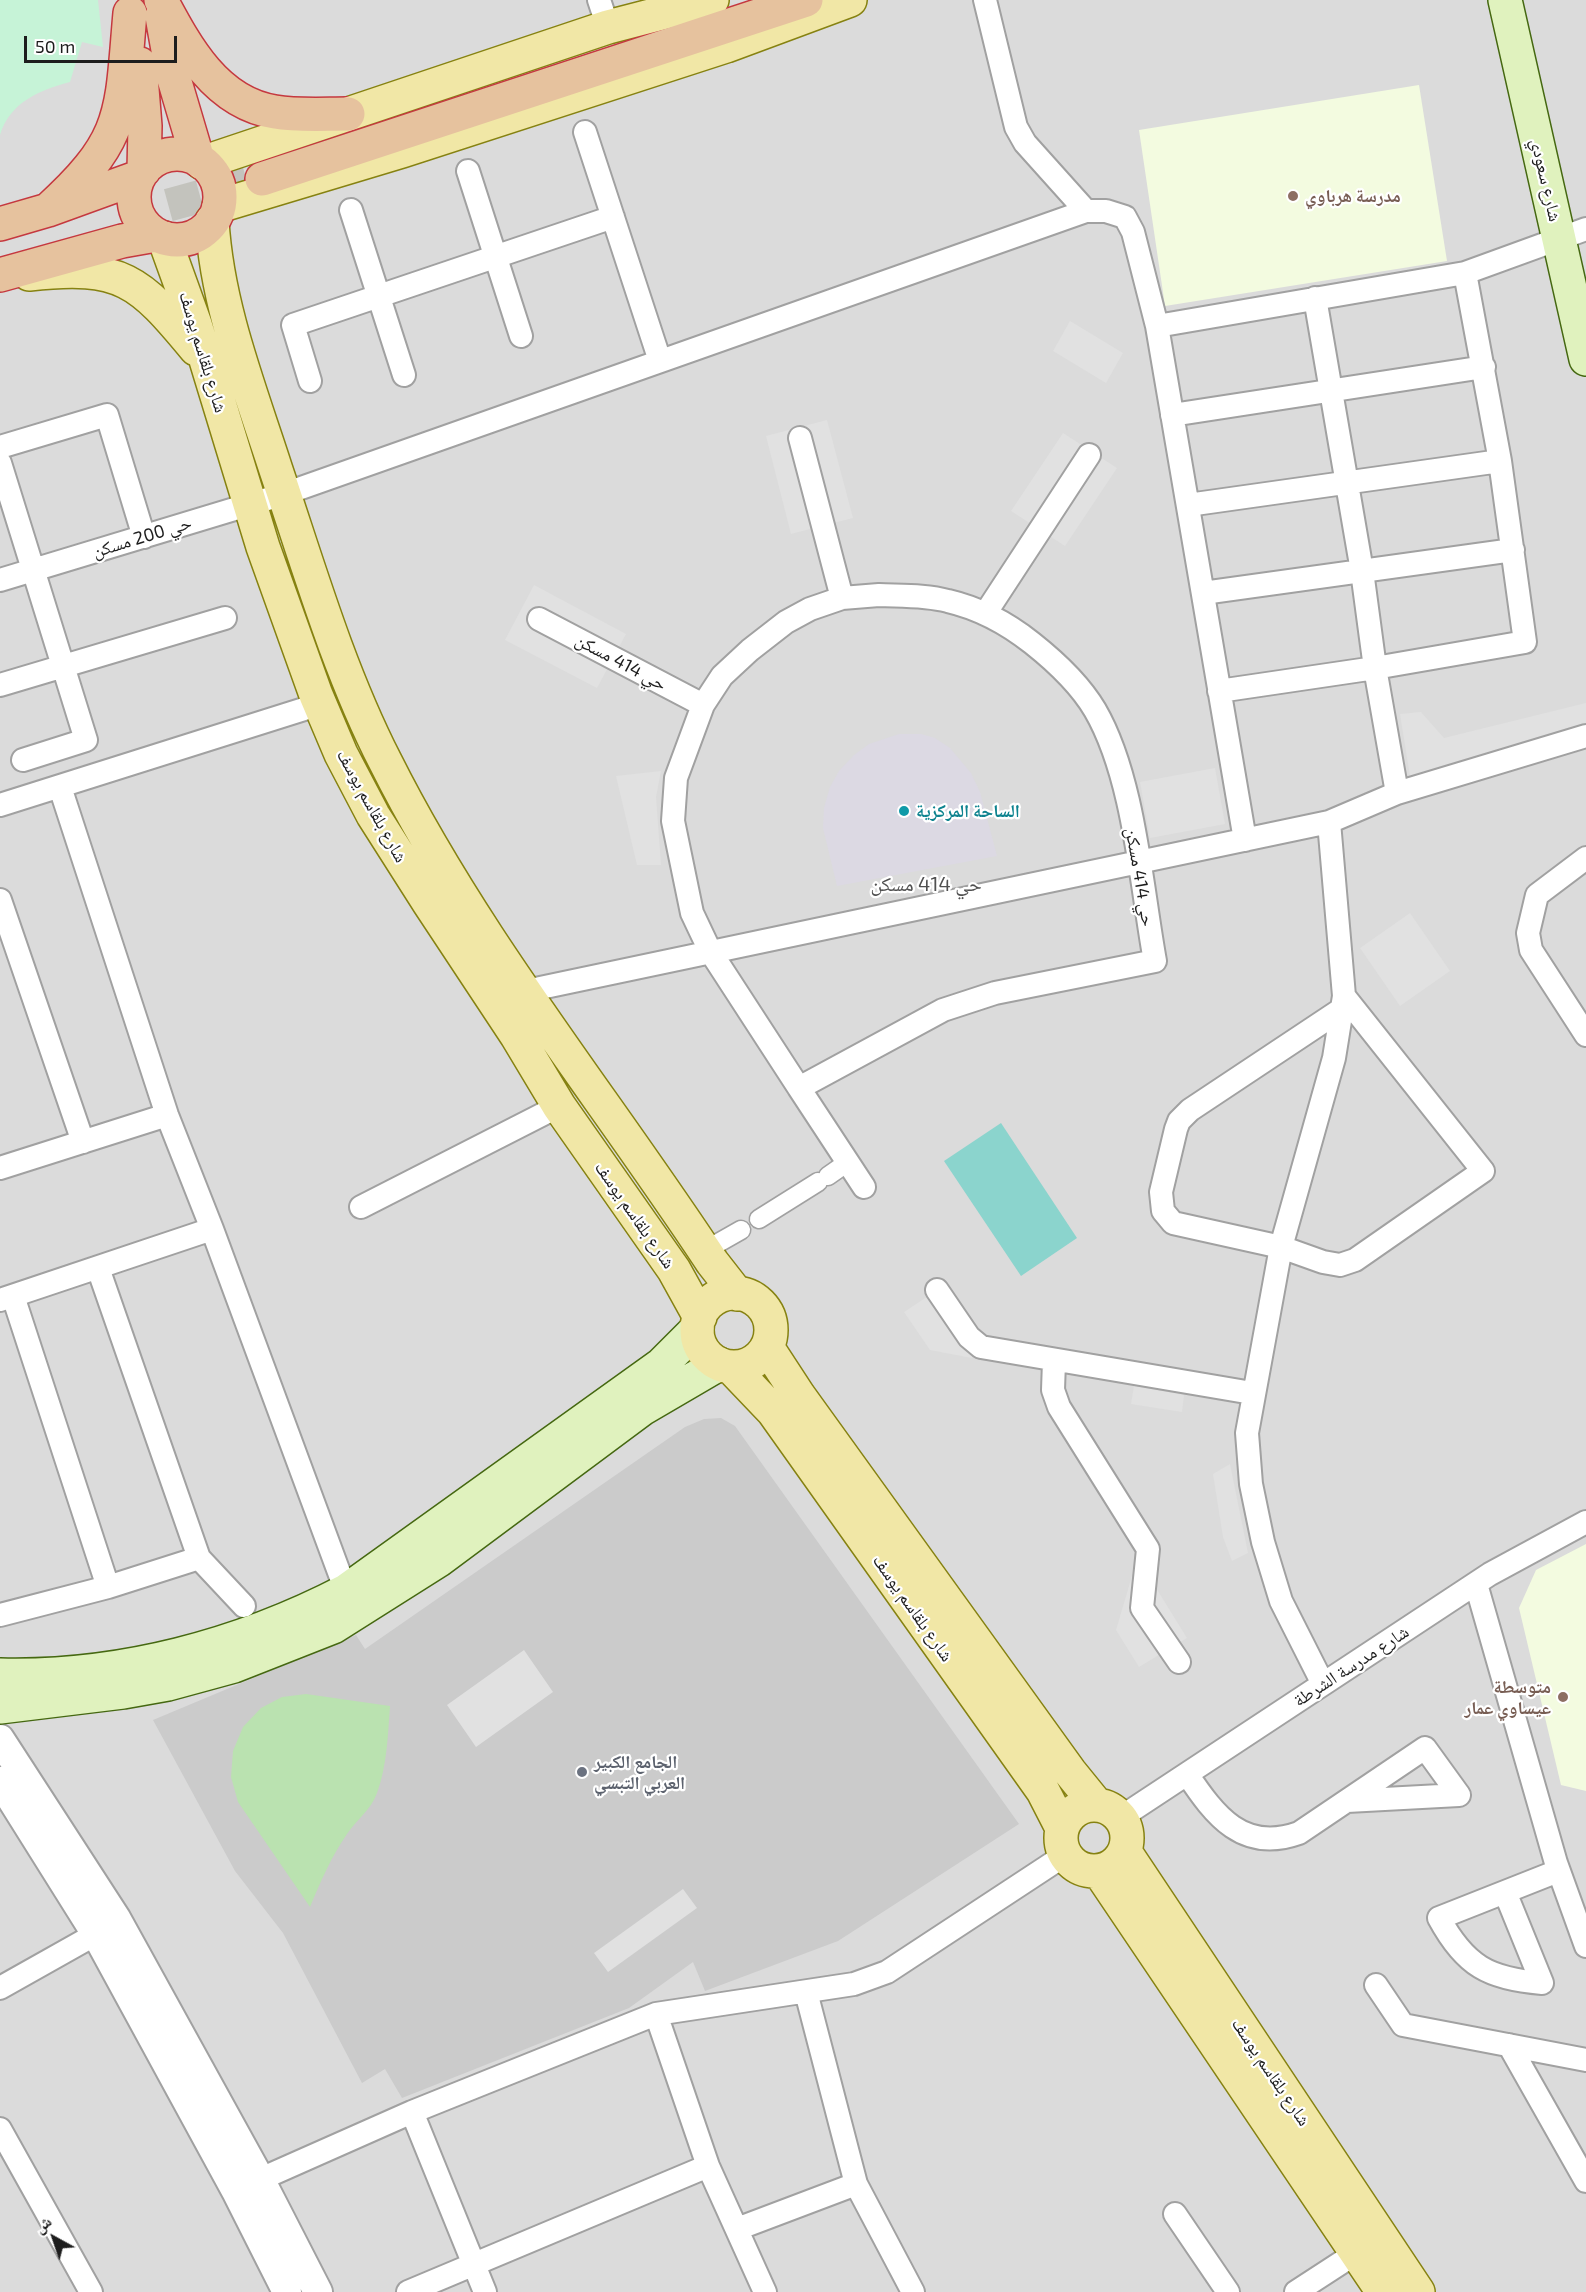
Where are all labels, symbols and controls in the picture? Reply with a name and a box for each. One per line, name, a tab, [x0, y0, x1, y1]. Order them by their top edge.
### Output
scale bar	[27, 24, 180, 62]
text: 50 m	[35, 35, 75, 57]
street label: شارع سعودي	[1526, 136, 1566, 224]
place label: مدرسة هرباوي	[1305, 185, 1401, 207]
marker: مدرسة هرباوي	[1286, 189, 1300, 203]
street label: شارع بلقاسم يوسف	[174, 289, 232, 415]
street label: حي 200 مسكن	[90, 512, 194, 562]
street label: حي 414 مسكن	[572, 629, 670, 695]
street label: شارع بلقاسم يوسف	[332, 746, 412, 866]
place label: الساحة المركزية	[916, 800, 1020, 822]
marker: الساحة المركزية	[897, 804, 911, 818]
street label: حي 414 مسكن	[1121, 826, 1159, 928]
district label: حي 414 مسكن	[870, 872, 982, 896]
street label: شارع بلقاسم يوسف	[590, 1157, 680, 1273]
street label: شارع بلقاسم يوسف	[868, 1550, 958, 1666]
street label: شارع مدرسة الشرطة	[1289, 1621, 1413, 1711]
place label: متوسطة عيساوي عمار	[1464, 1676, 1551, 1718]
marker: متوسطة عيساوي عمار	[1556, 1690, 1570, 1704]
place label: الجامع الكبير العربي التبسي	[594, 1751, 685, 1794]
marker: الجامع الكبير العربي التبسي	[575, 1765, 589, 1779]
street label: شارع بلقاسم يوسف	[1227, 2014, 1315, 2130]
north arrow	[24, 2208, 84, 2268]
text: ش	[29, 2211, 55, 2237]

